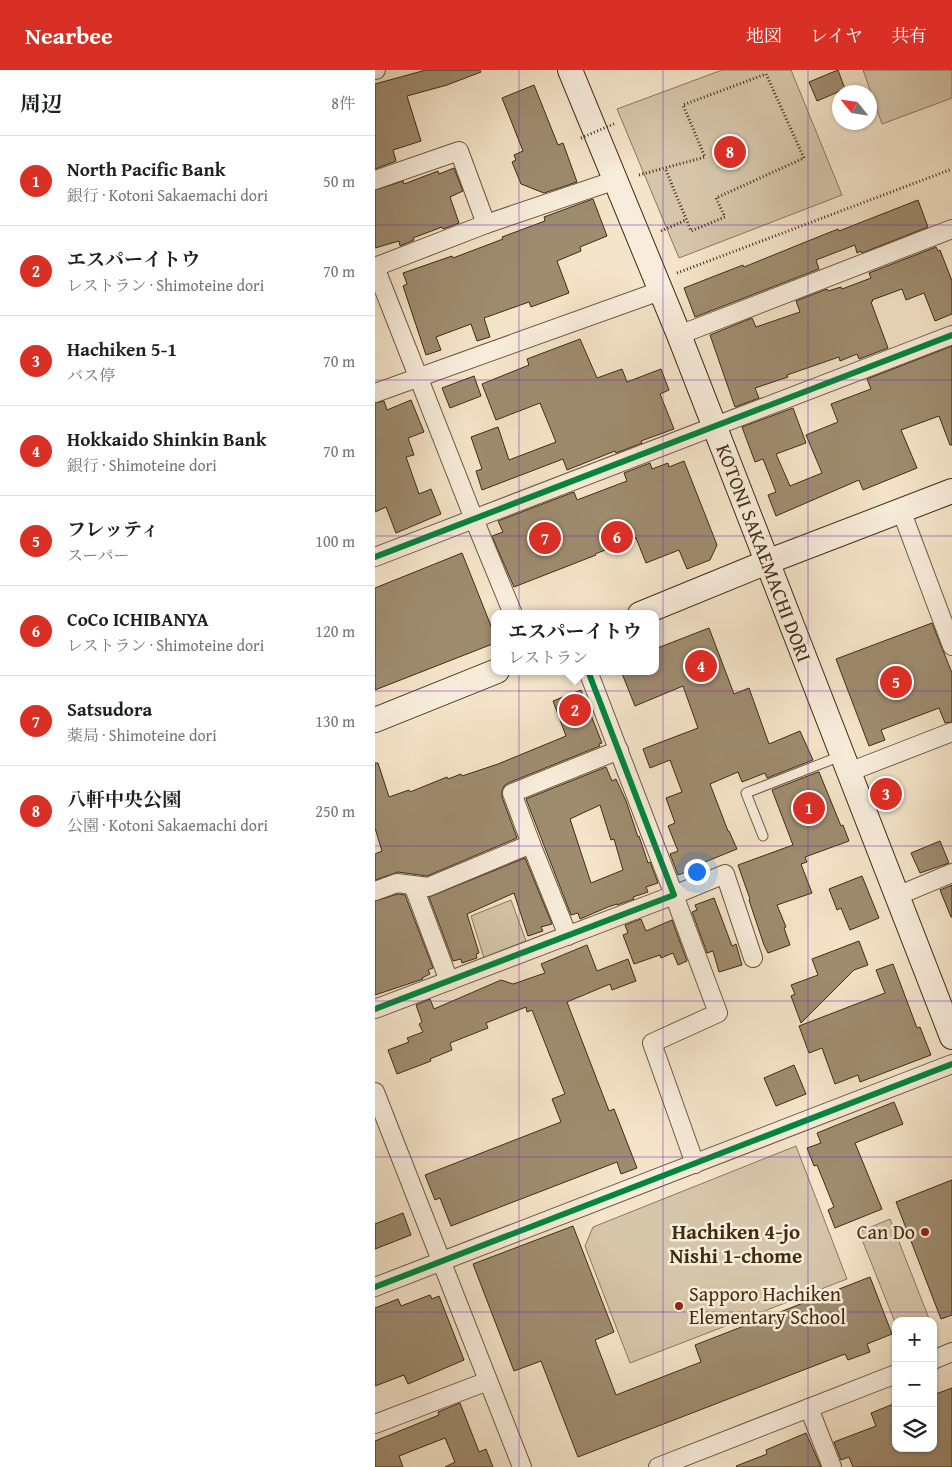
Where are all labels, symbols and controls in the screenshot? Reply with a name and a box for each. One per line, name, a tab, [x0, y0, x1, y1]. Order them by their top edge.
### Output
text: Nearbee	[25, 18, 113, 53]
text: 地図	[746, 22, 782, 49]
text: レイヤ	[810, 22, 863, 49]
text: 共有	[891, 22, 927, 49]
north arrow	[832, 85, 877, 130]
text: 周辺	[20, 88, 62, 119]
text: 8件	[331, 91, 355, 115]
pin: 8	[714, 133, 746, 171]
text: North Pacific Bank	[67, 155, 226, 183]
text: 1	[32, 169, 40, 193]
text: 50 m	[323, 169, 355, 193]
text: 銀行 · Kotoni Sakaemachi dori	[67, 183, 268, 207]
text: エスパーイトウ	[67, 245, 200, 273]
text: 2	[32, 259, 40, 283]
text: 70 m	[323, 259, 355, 283]
text: レストラン · Shimoteine dori	[67, 273, 264, 297]
text: Hachiken 5-1	[67, 335, 177, 363]
text: 3	[32, 349, 40, 373]
text: 70 m	[323, 349, 355, 373]
text: バス停	[67, 363, 115, 387]
text: Hokkaido Shinkin Bank	[67, 425, 267, 453]
text: 4	[32, 439, 40, 463]
text: 70 m	[323, 439, 355, 463]
street label: KOTONI SAKAEMACHI DORI	[709, 440, 819, 666]
text: 銀行 · Shimoteine dori	[67, 453, 217, 477]
text: フレッティ	[67, 515, 160, 543]
pin: 6	[601, 518, 633, 556]
pin: 7	[529, 519, 561, 557]
text: 5	[32, 529, 40, 553]
text: 100 m	[315, 529, 355, 553]
text: スーパー	[67, 543, 129, 567]
text: CoCo ICHIBANYA	[67, 605, 209, 633]
popup	[491, 610, 659, 675]
text: エスパーイトウ	[508, 617, 642, 645]
text: 6	[32, 619, 40, 643]
text: 120 m	[315, 619, 355, 643]
text: レストラン · Shimoteine dori	[67, 633, 264, 657]
text: レストラン	[508, 645, 588, 669]
pin: 4	[685, 647, 717, 685]
pin: 5	[880, 663, 912, 701]
pin: 2	[559, 691, 591, 729]
text: Satsudora	[67, 695, 152, 723]
text: 7	[32, 709, 40, 733]
text: 130 m	[315, 709, 355, 733]
text: 薬局 · Shimoteine dori	[67, 723, 217, 747]
pin: 3	[870, 775, 902, 813]
text: 八軒中央公園	[67, 785, 181, 813]
pin: 1	[793, 789, 825, 827]
text: 8	[32, 799, 40, 823]
text: 250 m	[315, 799, 355, 823]
text: 公園 · Kotoni Sakaemachi dori	[67, 813, 268, 837]
your location	[684, 859, 710, 885]
district label: Hachiken 4-jo Nishi 1-chome	[670, 1216, 802, 1271]
place label: Can Do	[857, 1217, 915, 1246]
marker: Can Do	[919, 1226, 931, 1238]
place label: Sapporo Hachiken Elementary School	[689, 1279, 846, 1331]
marker: Sapporo Hachiken Elementary School	[673, 1300, 685, 1312]
map controls	[892, 1317, 937, 1452]
button: +	[892, 1317, 937, 1362]
button: −	[892, 1362, 937, 1407]
button: layers	[892, 1407, 937, 1452]

